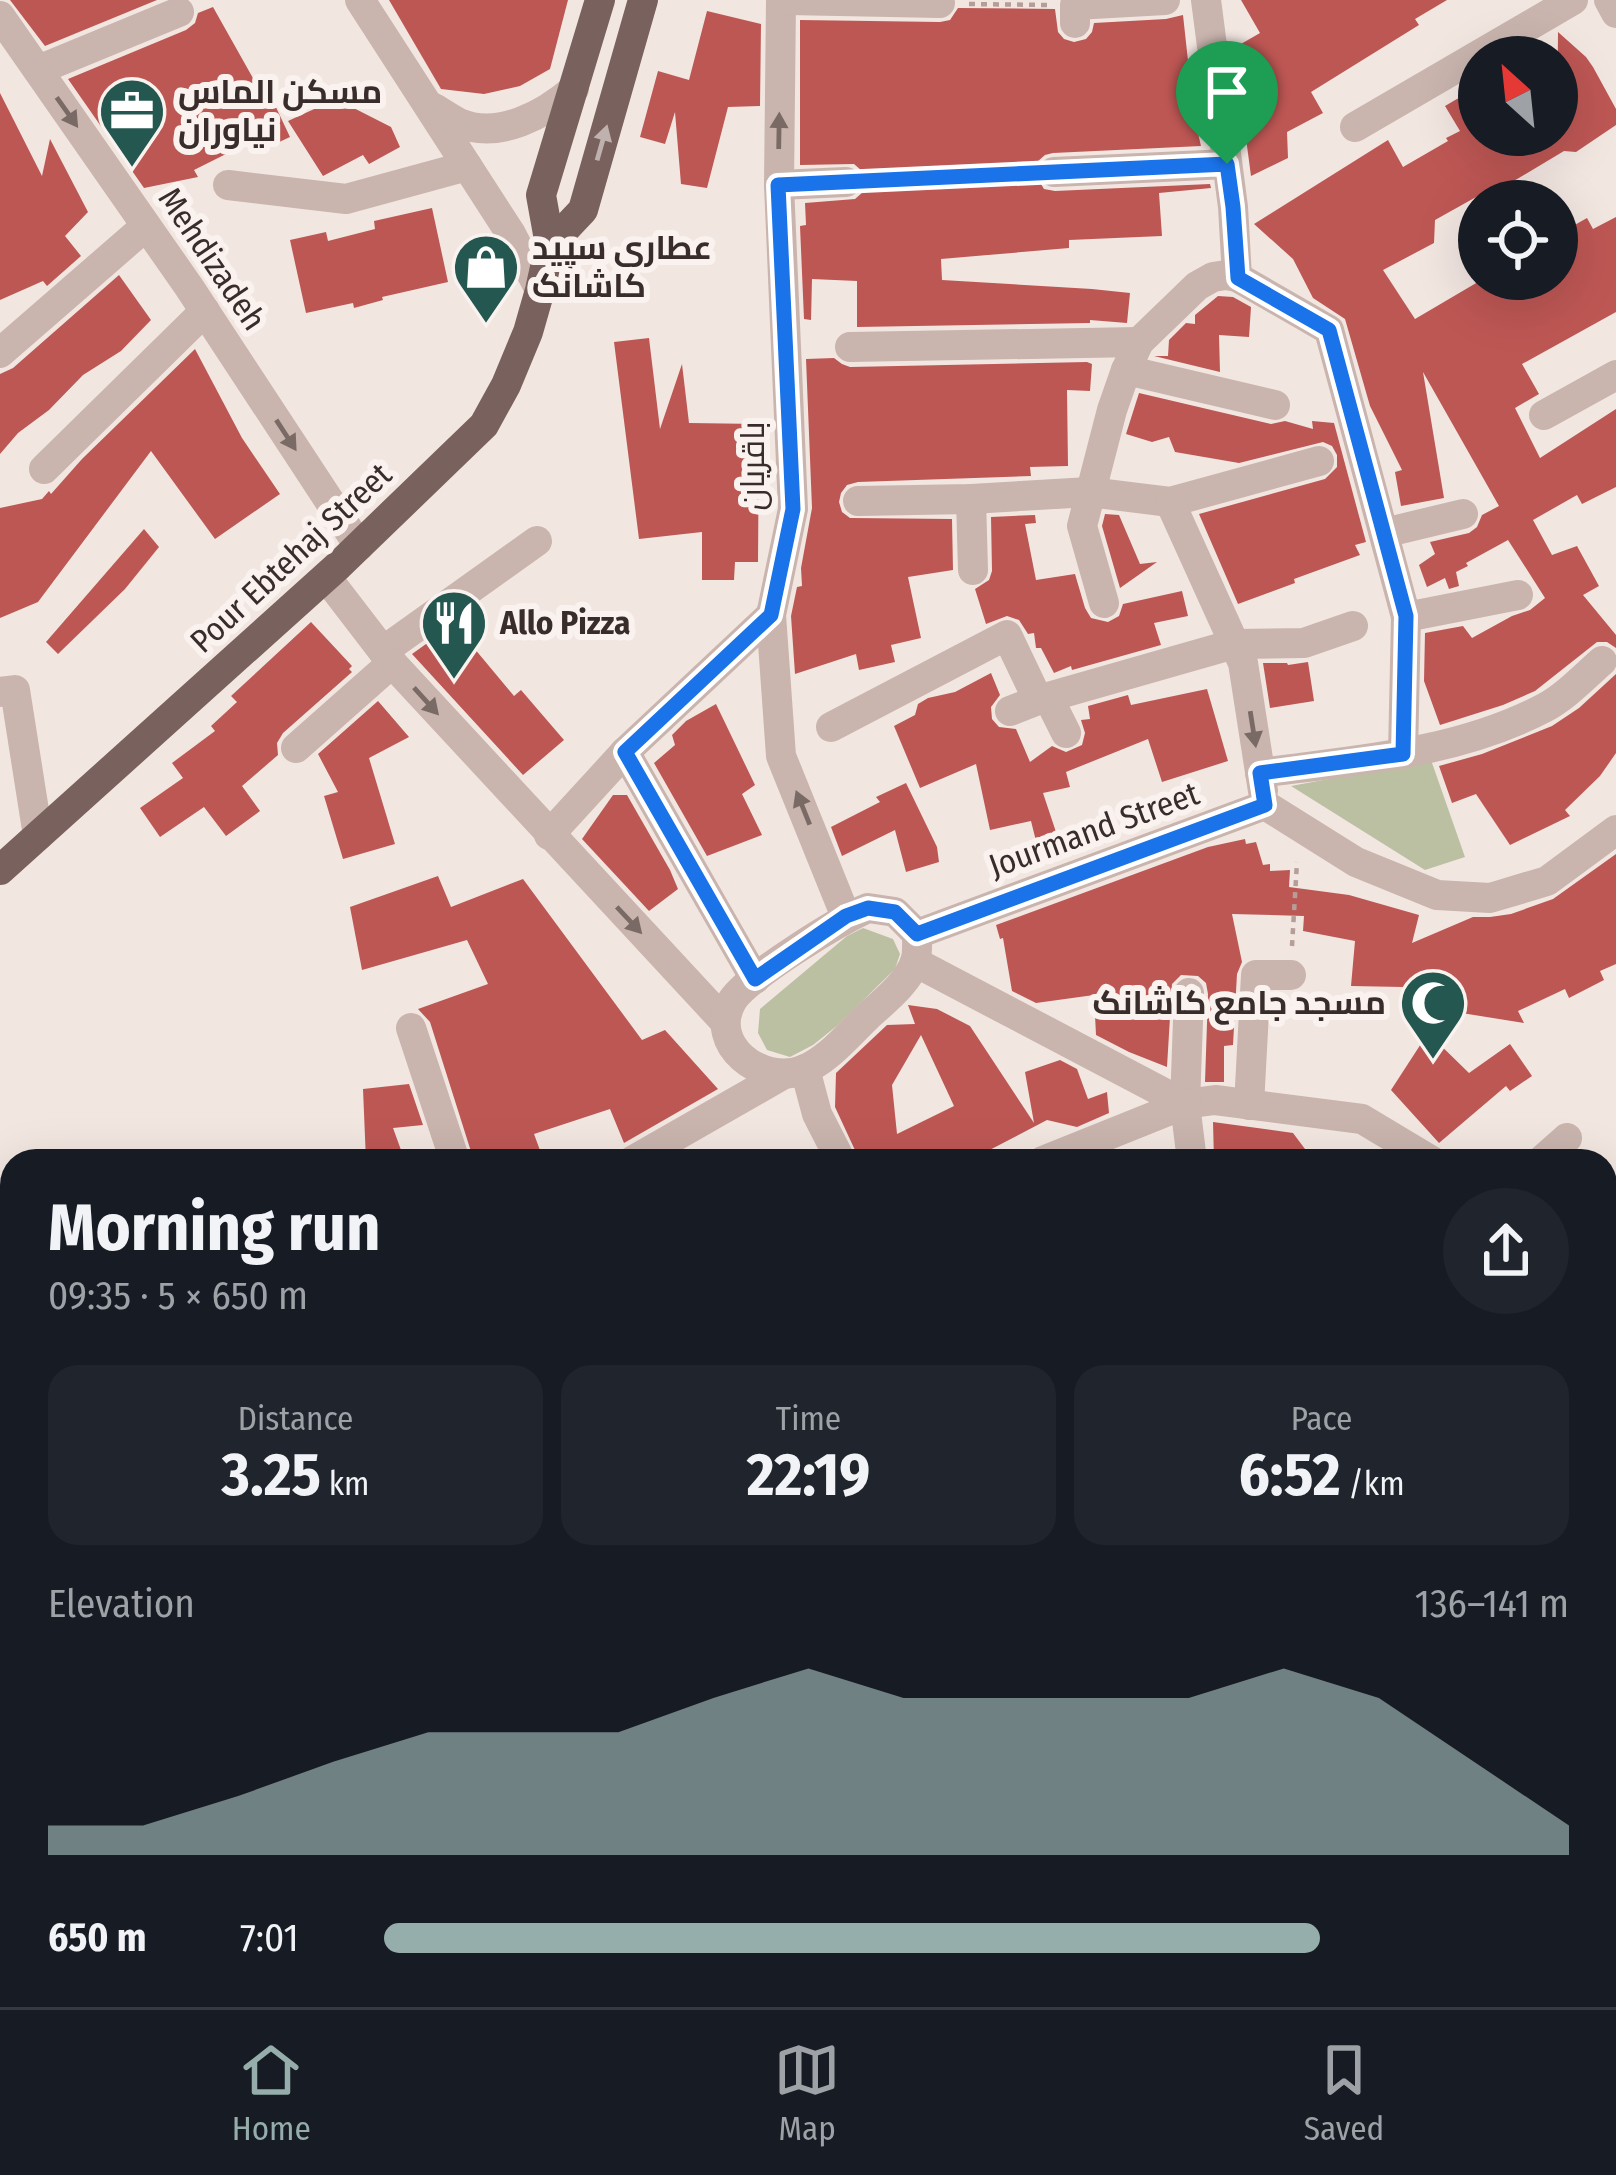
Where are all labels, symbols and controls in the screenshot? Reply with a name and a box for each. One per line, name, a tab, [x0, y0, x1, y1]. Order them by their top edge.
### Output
north arrow	[1458, 36, 1578, 156]
map controls	[1458, 36, 1578, 300]
pin	[1176, 41, 1278, 164]
icon: arrive	[1194, 59, 1260, 125]
place label: مسکن الماس نیاوران	[178, 72, 382, 150]
office icon: مسکن الماس نیاوران	[97, 76, 167, 170]
one-way arrow	[55, 96, 78, 128]
one-way arrow	[770, 111, 789, 149]
one-way arrow	[594, 125, 612, 161]
street label: Mehdizadeh	[150, 180, 274, 338]
button: locate	[1458, 180, 1578, 300]
place label: عطاری سپید کاشانک	[532, 228, 712, 306]
shop icon: عطاری سپید کاشانک	[451, 232, 521, 326]
one-way arrow	[274, 418, 296, 451]
street label: باقریان	[733, 421, 773, 511]
street label: Pour Ebtehaj Street	[182, 454, 400, 661]
restaurant icon: Allo Pizza	[419, 588, 489, 682]
place label: Allo Pizza	[499, 603, 630, 643]
one-way arrow	[411, 686, 439, 715]
one-way arrow	[1244, 710, 1263, 748]
street label: Jourmand Street	[983, 773, 1205, 887]
one-way arrow	[792, 790, 811, 826]
one-way arrow	[614, 905, 642, 934]
mosque icon: مسجد جامع کاشانک	[1398, 968, 1468, 1062]
place label: مسجد جامع کاشانک	[1093, 983, 1386, 1025]
text: Morning run	[48, 1188, 381, 1267]
button: share	[1443, 1188, 1569, 1314]
text: 09:35 · 5 × 650 m	[48, 1273, 308, 1319]
text: Distance	[238, 1399, 353, 1439]
text: Time	[776, 1399, 841, 1439]
text: Pace	[1291, 1399, 1352, 1439]
text: 3.25	[222, 1439, 321, 1511]
text: 22:19	[747, 1439, 870, 1511]
text: 6:52	[1238, 1439, 1341, 1511]
text: km	[321, 1464, 369, 1504]
text: /km	[1341, 1464, 1405, 1504]
text: Elevation	[48, 1581, 195, 1627]
text: 136–141 m	[1415, 1581, 1569, 1627]
text: 650 m	[48, 1915, 147, 1961]
text: 7:01	[240, 1915, 299, 1961]
tab: Home	[232, 2037, 311, 2149]
tab: Map	[774, 2037, 840, 2149]
tab: Saved	[1304, 2037, 1384, 2149]

